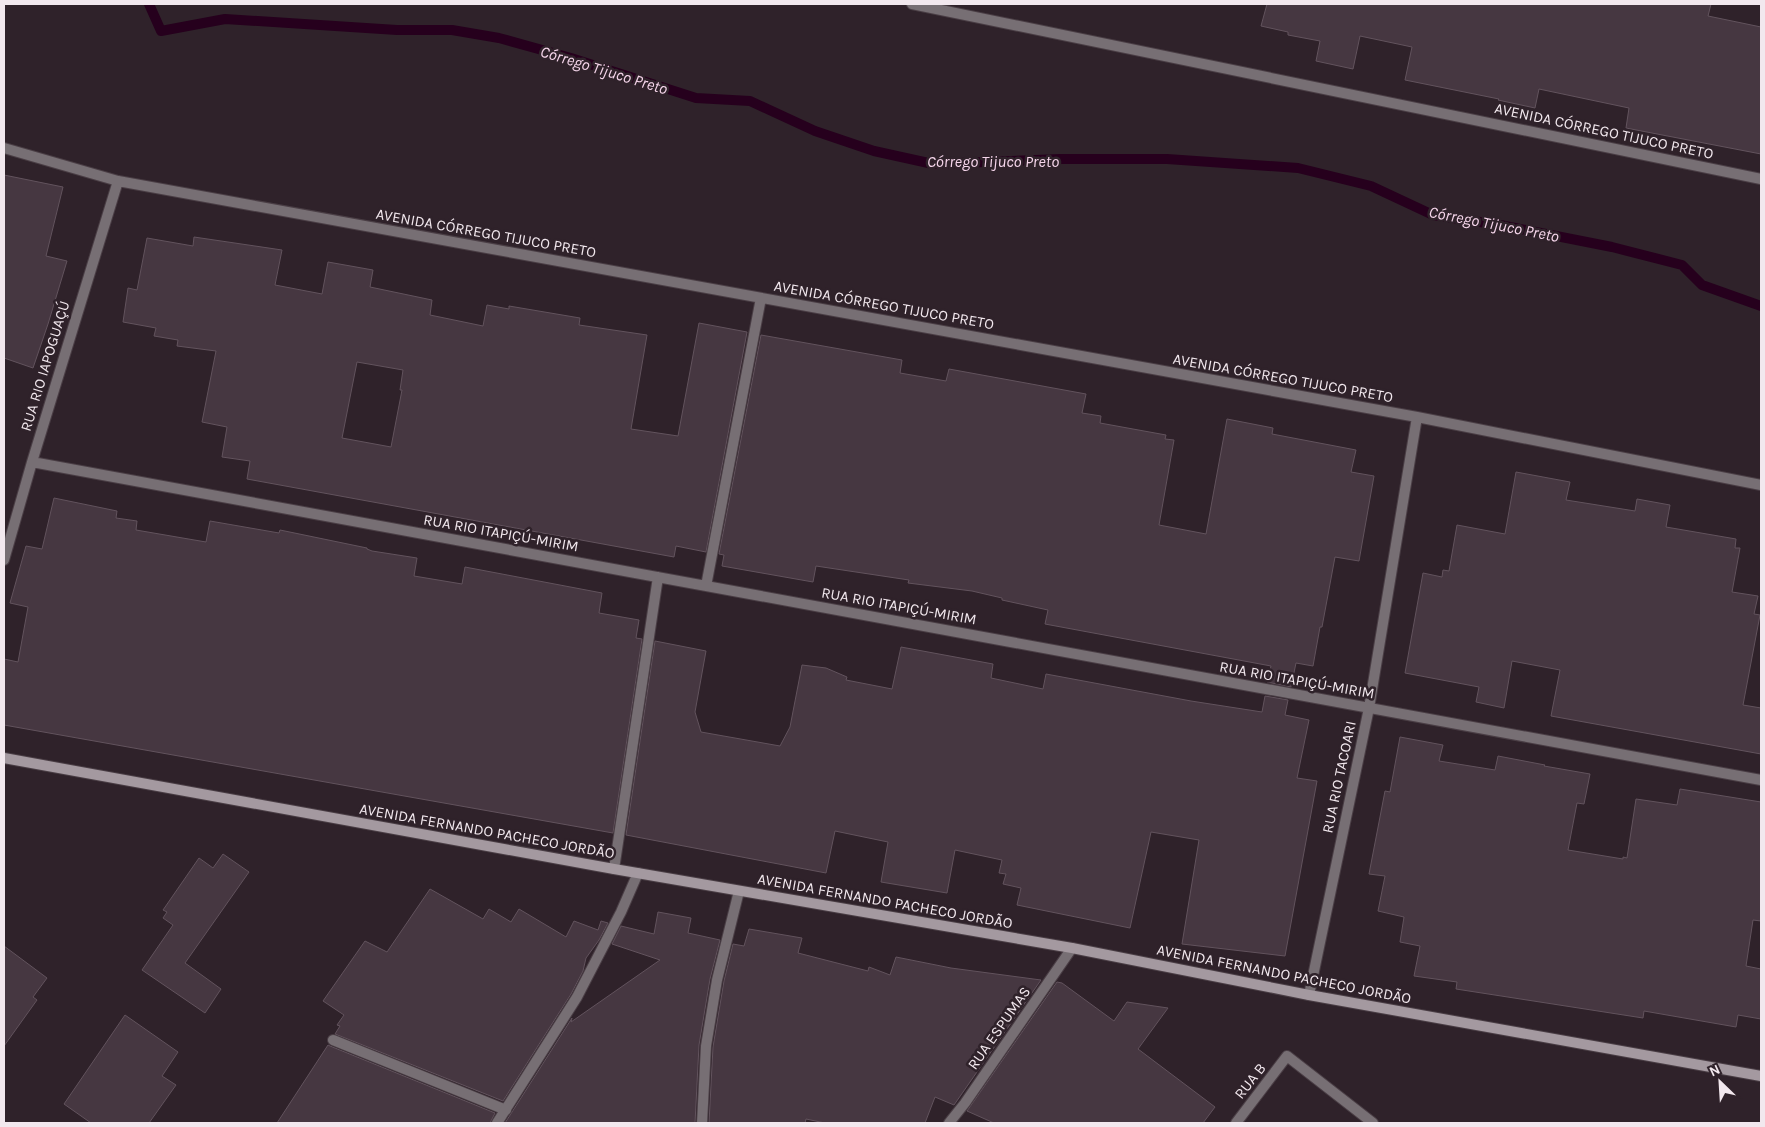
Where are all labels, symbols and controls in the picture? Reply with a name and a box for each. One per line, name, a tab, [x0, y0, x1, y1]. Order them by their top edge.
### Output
water label: Córrego Tijuco Preto	[538, 42, 670, 98]
street label: AVENIDA CÓRREGO TIJUCO PRETO	[1493, 99, 1715, 163]
water label: Córrego Tijuco Preto	[927, 152, 1059, 171]
water label: Córrego Tijuco Preto	[1427, 202, 1561, 246]
street label: AVENIDA CÓRREGO TIJUCO PRETO	[374, 205, 598, 261]
street label: AVENIDA CÓRREGO TIJUCO PRETO	[772, 277, 996, 333]
street label: RUA RIO IAPOGUAÇÚ	[17, 298, 73, 434]
street label: AVENIDA CÓRREGO TIJUCO PRETO	[1171, 350, 1395, 406]
street label: RUA RIO ITAPIÇÚ-MIRIM	[422, 510, 580, 556]
street label: RUA RIO ITAPIÇÚ-MIRIM	[820, 583, 978, 629]
street label: RUA RIO ITAPIÇÚ-MIRIM	[1218, 657, 1376, 703]
street label: RUA RIO TACOARI	[1318, 719, 1360, 835]
street label: AVENIDA FERNANDO PACHECO JORDÃO	[358, 800, 616, 862]
street label: AVENIDA FERNANDO PACHECO JORDÃO	[756, 870, 1014, 932]
street label: AVENIDA FERNANDO PACHECO JORDÃO	[1155, 940, 1413, 1008]
street label: RUA ESPUMAS	[964, 983, 1034, 1073]
north arrow	[1695, 1057, 1745, 1107]
street label: RUA B	[1230, 1060, 1270, 1102]
text: N	[1707, 1061, 1723, 1080]

